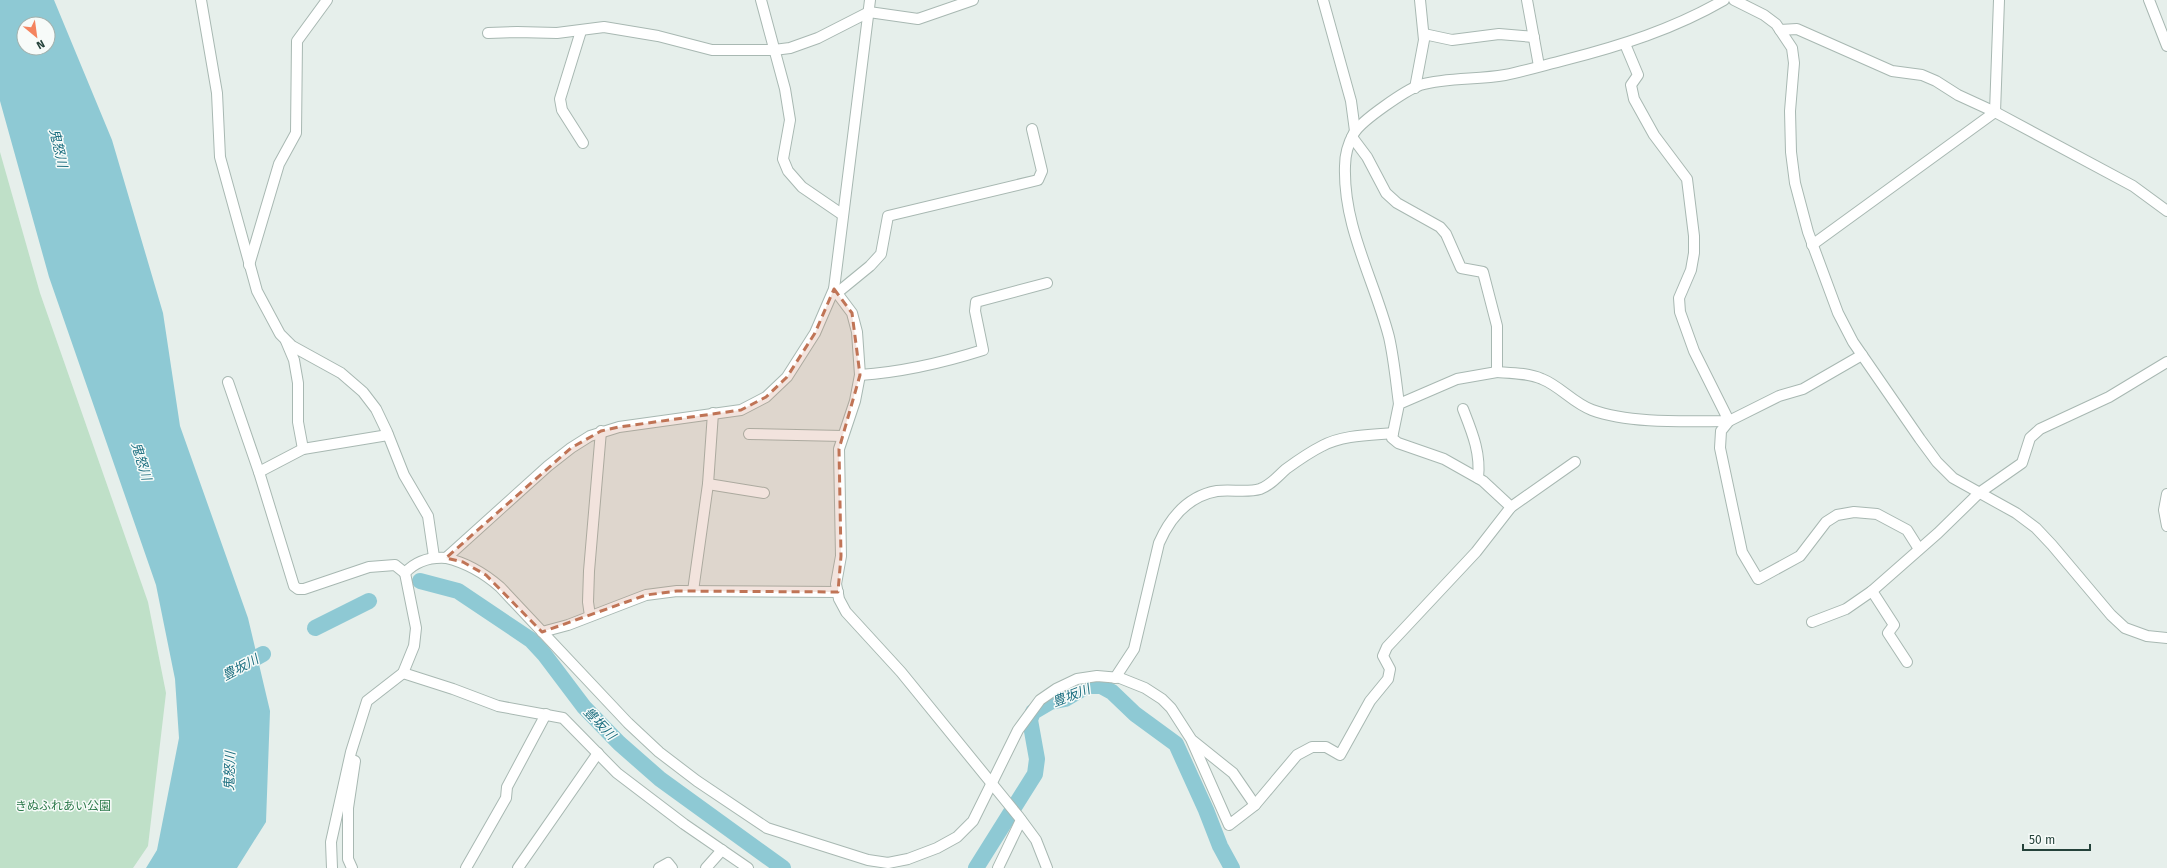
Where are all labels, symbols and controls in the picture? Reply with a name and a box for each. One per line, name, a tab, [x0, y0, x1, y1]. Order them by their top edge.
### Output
north arrow	[16, 16, 56, 56]
text: N	[34, 37, 47, 52]
water label: 鬼怒川	[47, 127, 71, 171]
water label: 鬼怒川	[129, 440, 155, 484]
water label: 豊坂川	[219, 651, 263, 683]
water label: 豊坂川	[1050, 681, 1094, 709]
water label: 豊坂川	[581, 704, 620, 744]
water label: 鬼怒川	[221, 749, 238, 791]
park label: きぬふれあい公園	[15, 799, 111, 813]
scale bar	[2023, 826, 2090, 852]
text: 50 m	[2029, 833, 2055, 847]

